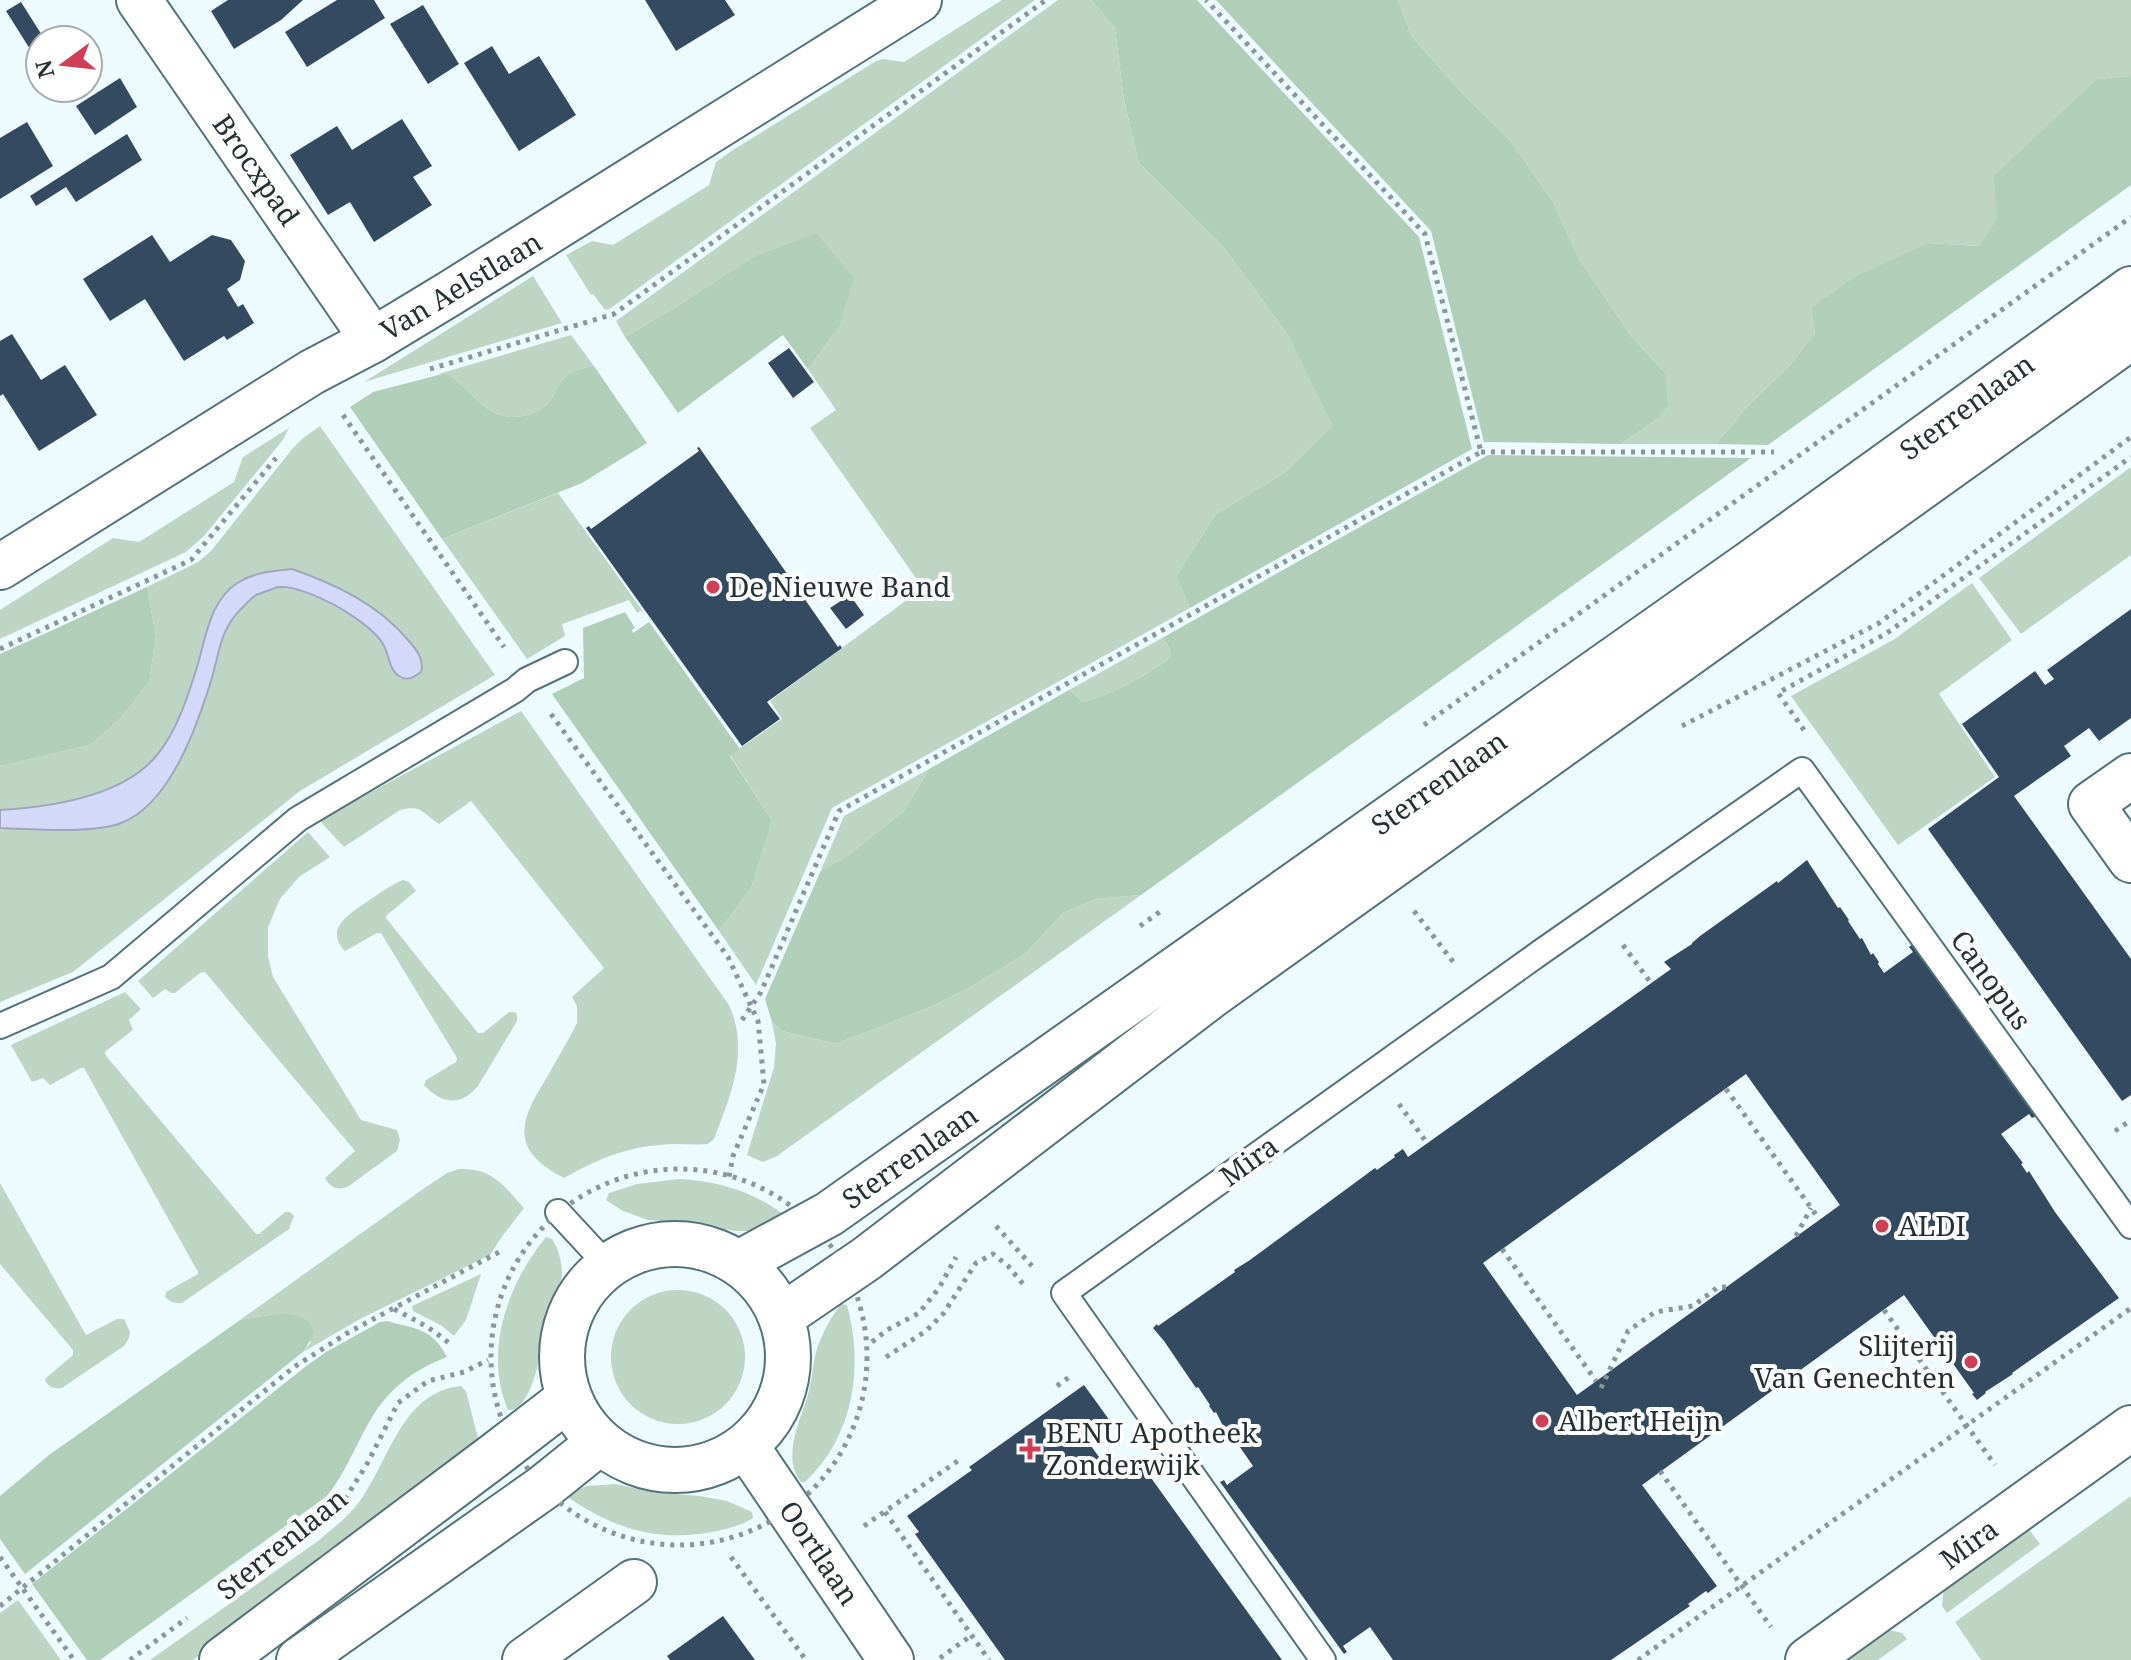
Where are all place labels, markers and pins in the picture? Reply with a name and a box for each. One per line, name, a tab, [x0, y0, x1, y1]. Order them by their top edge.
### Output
place label: De Nieuwe Band	[729, 567, 950, 605]
marker: De Nieuwe Band	[704, 578, 722, 596]
place label: ALDI	[1898, 1206, 1966, 1244]
marker: ALDI	[1873, 1217, 1891, 1235]
place label: Slijterij Van Genechten	[1754, 1326, 1955, 1396]
marker: Slijterij Van Genechten	[1962, 1353, 1980, 1371]
place label: Albert Heijn	[1558, 1401, 1722, 1439]
marker: Albert Heijn	[1533, 1412, 1551, 1430]
place label: BENU Apotheek Zonderwijk	[1046, 1413, 1258, 1483]
marker: BENU Apotheek Zonderwijk	[1021, 1440, 1039, 1458]

